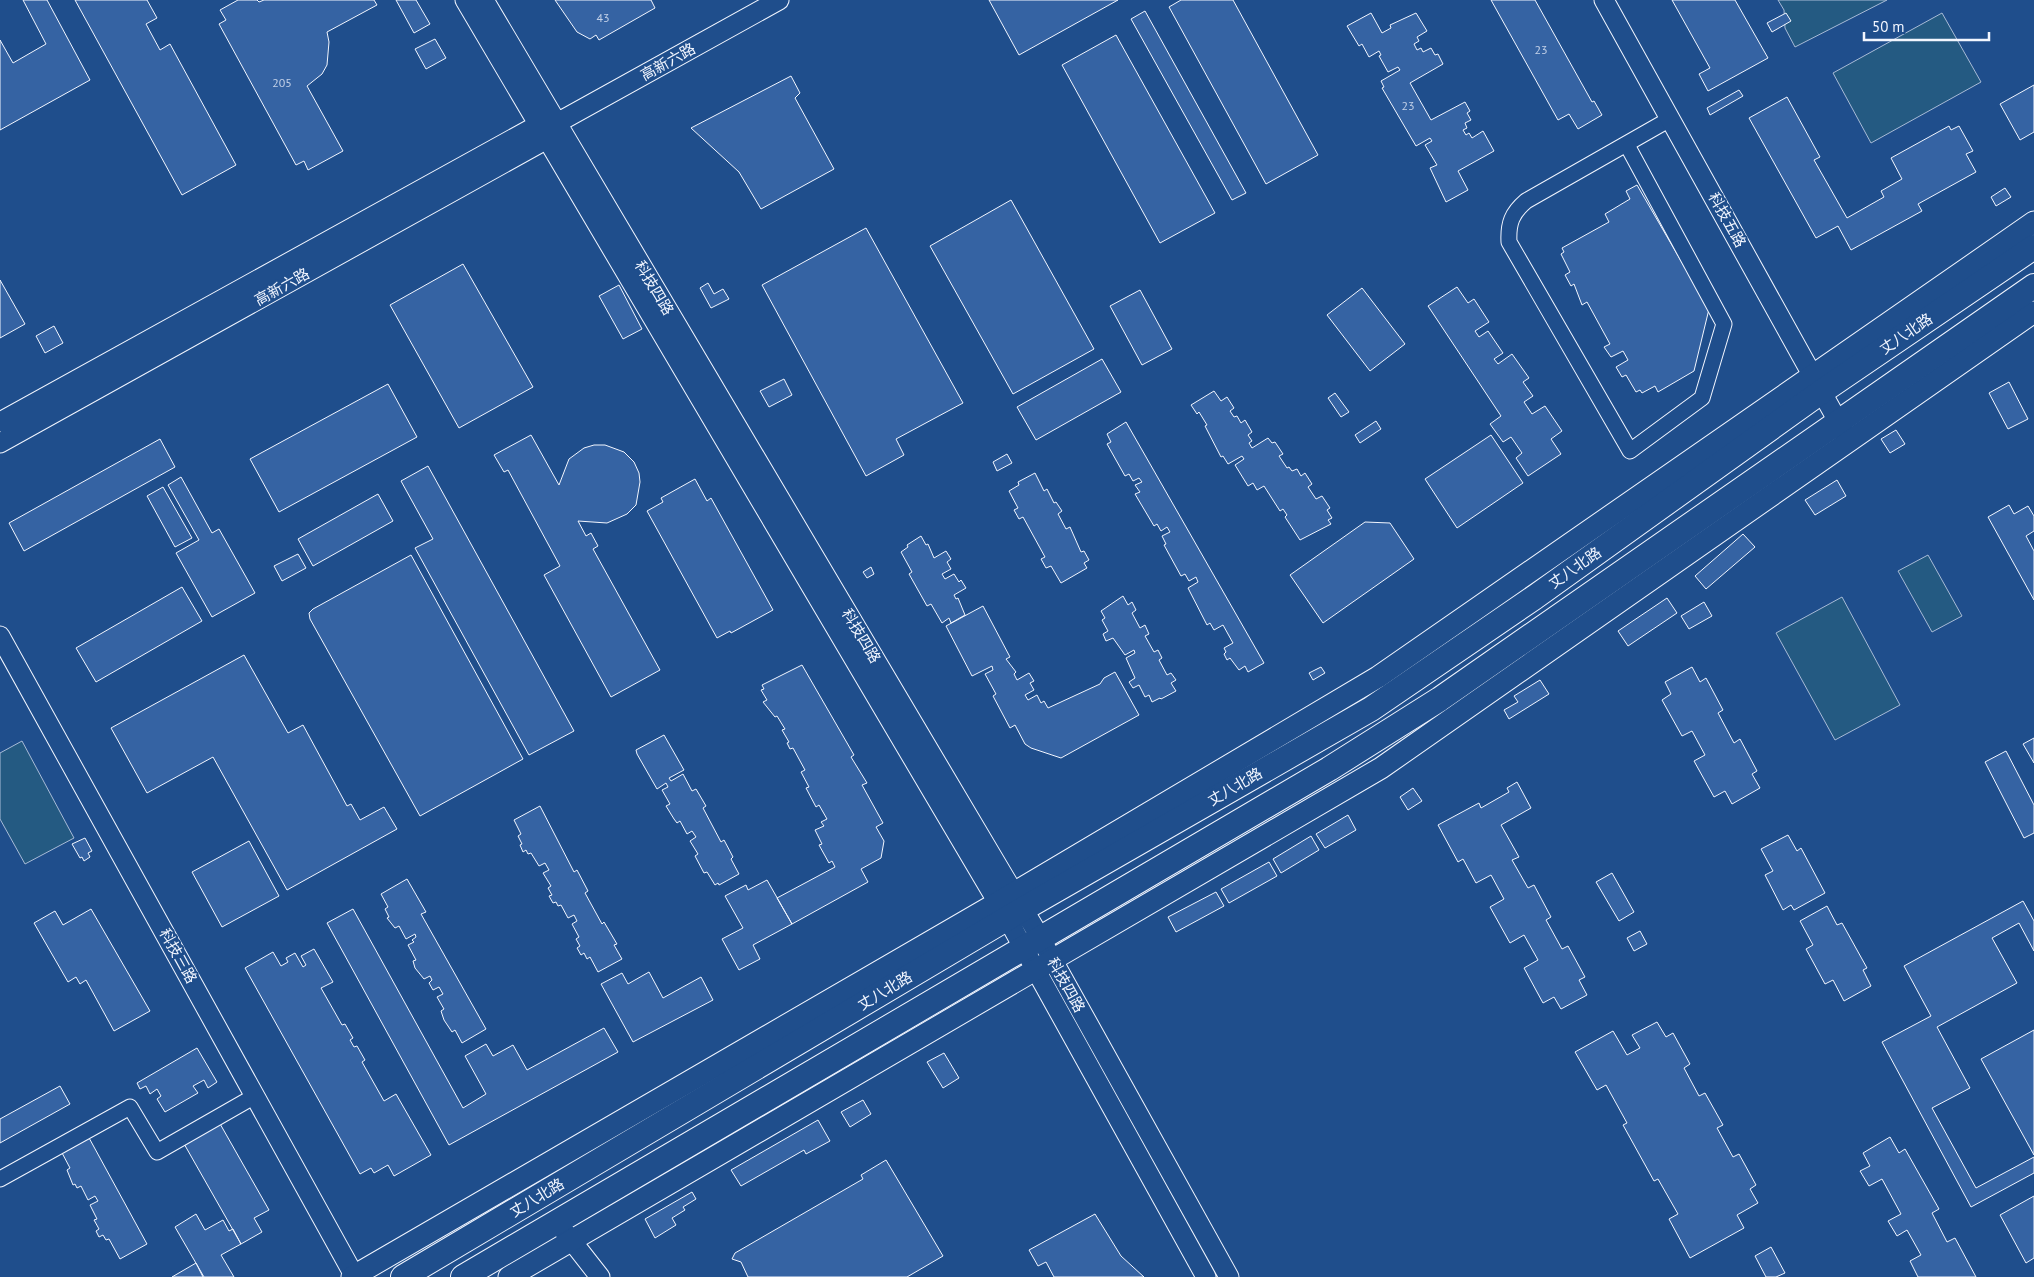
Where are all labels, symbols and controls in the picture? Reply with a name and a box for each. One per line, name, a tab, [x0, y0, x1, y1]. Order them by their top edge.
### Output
house number: 43	[596, 10, 610, 25]
scale bar	[1864, 10, 1989, 42]
text: 50 m	[1872, 17, 1905, 36]
street label: 高新六路	[637, 39, 699, 84]
house number: 23	[1534, 42, 1548, 57]
house number: 205	[272, 75, 292, 90]
house number: 23	[1401, 98, 1415, 113]
street label: 科技五路	[1705, 189, 1750, 251]
street label: 科技四路	[631, 257, 678, 318]
street label: 高新六路	[251, 264, 313, 309]
street label: 丈八北路	[1876, 309, 1936, 358]
street label: 丈八北路	[1545, 543, 1605, 593]
street label: 科技四路	[838, 605, 885, 666]
street label: 丈八北路	[1204, 763, 1265, 810]
street label: 科技三路	[156, 925, 201, 987]
street label: 科技四路	[1044, 954, 1089, 1016]
street label: 丈八北路	[854, 967, 915, 1014]
street label: 丈八北路	[506, 1174, 567, 1221]

